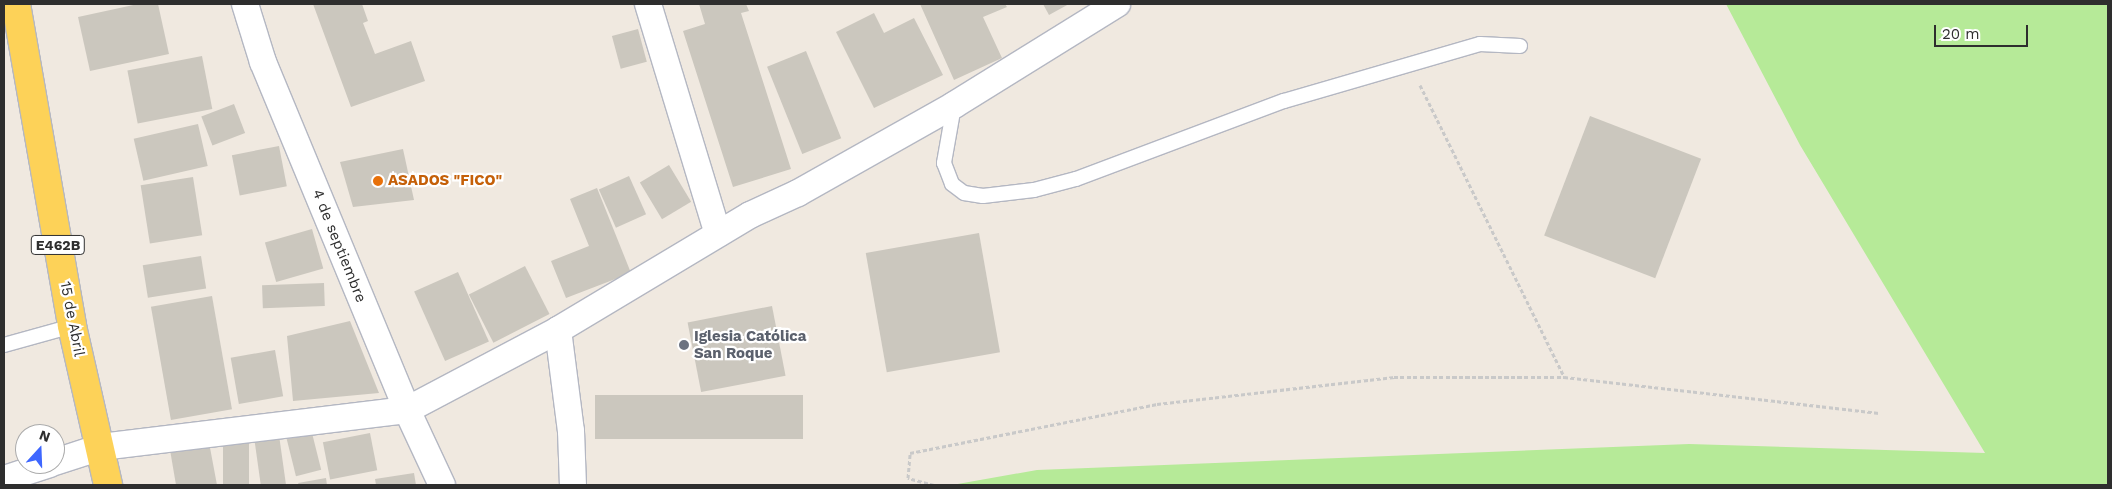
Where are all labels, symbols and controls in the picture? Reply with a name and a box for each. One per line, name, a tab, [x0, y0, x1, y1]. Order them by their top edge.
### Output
scale bar	[1937, 15, 2031, 47]
text: 20 m	[1942, 25, 1980, 43]
place label: ASADOS "FICO"	[388, 172, 502, 190]
marker: ASADOS "FICO"	[372, 175, 384, 187]
street label: 4 de septiembre	[308, 187, 370, 305]
road number: E462B	[30, 234, 86, 256]
street label: 15 de Abril	[56, 280, 88, 358]
place label: Iglesia Católica San Roque	[694, 327, 807, 362]
marker: Iglesia Católica San Roque	[678, 339, 690, 351]
north arrow	[15, 424, 65, 474]
text: N	[37, 427, 52, 445]

